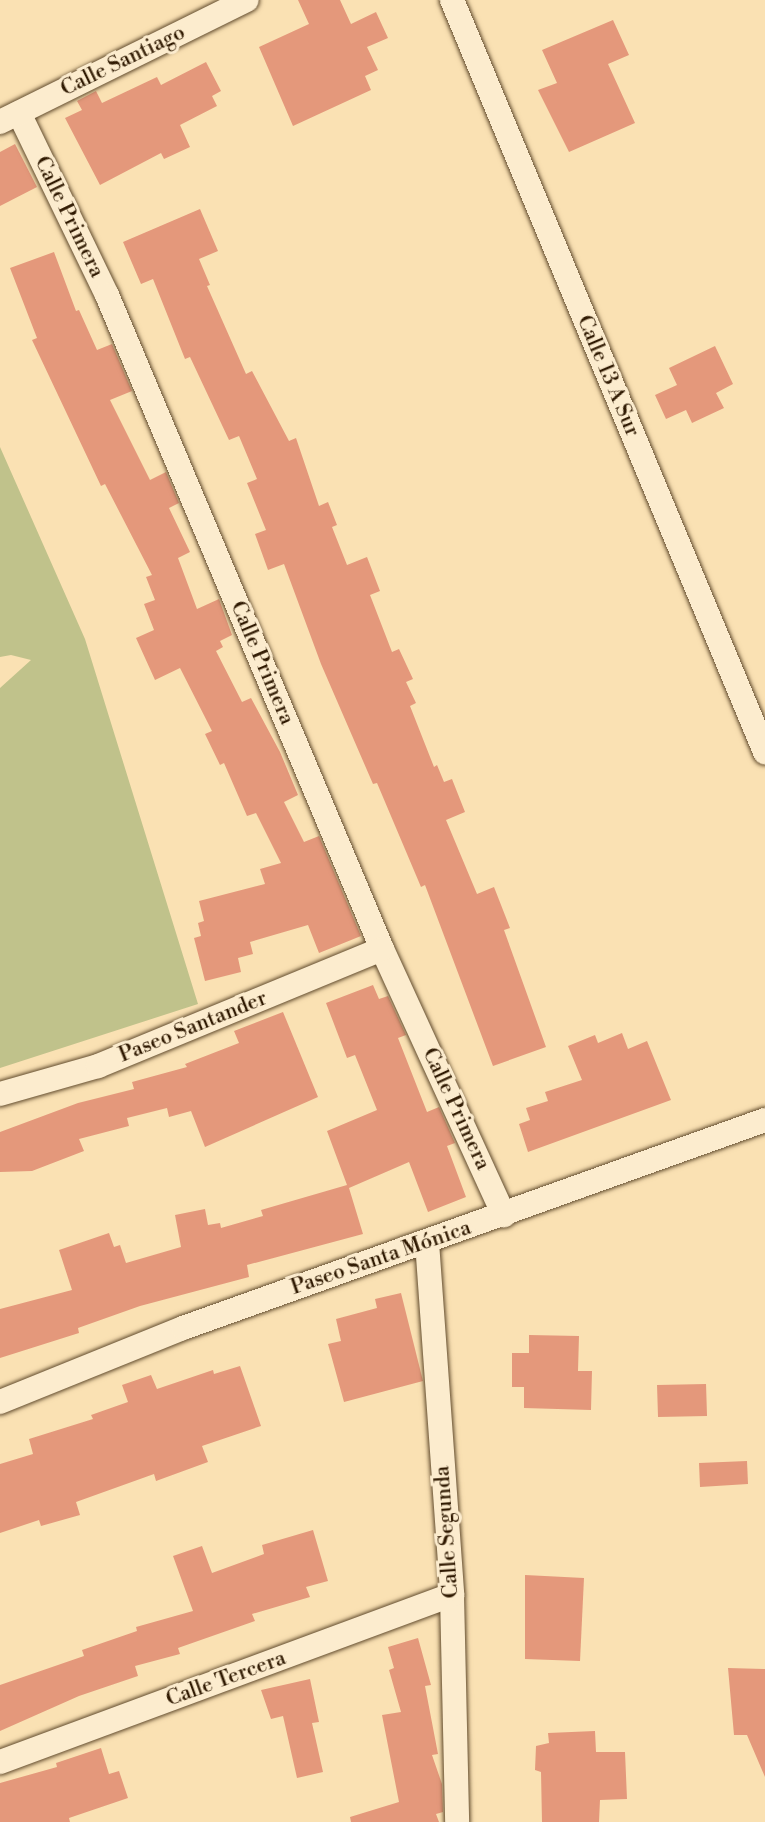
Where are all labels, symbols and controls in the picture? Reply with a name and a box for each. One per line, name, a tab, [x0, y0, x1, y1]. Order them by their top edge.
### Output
street label: Calle Santiago	[57, 20, 189, 102]
street label: Calle Primera	[29, 152, 109, 282]
street label: Calle 13 A Sur	[571, 312, 645, 440]
street label: Calle Primera	[225, 597, 299, 729]
street label: Paseo Santander	[115, 986, 271, 1068]
street label: Calle Primera	[417, 1044, 495, 1174]
street label: Paseo Santa Mónica	[288, 1215, 474, 1301]
street label: Calle Segunda	[430, 1465, 464, 1599]
street label: Calle Tercera	[163, 1646, 289, 1712]

